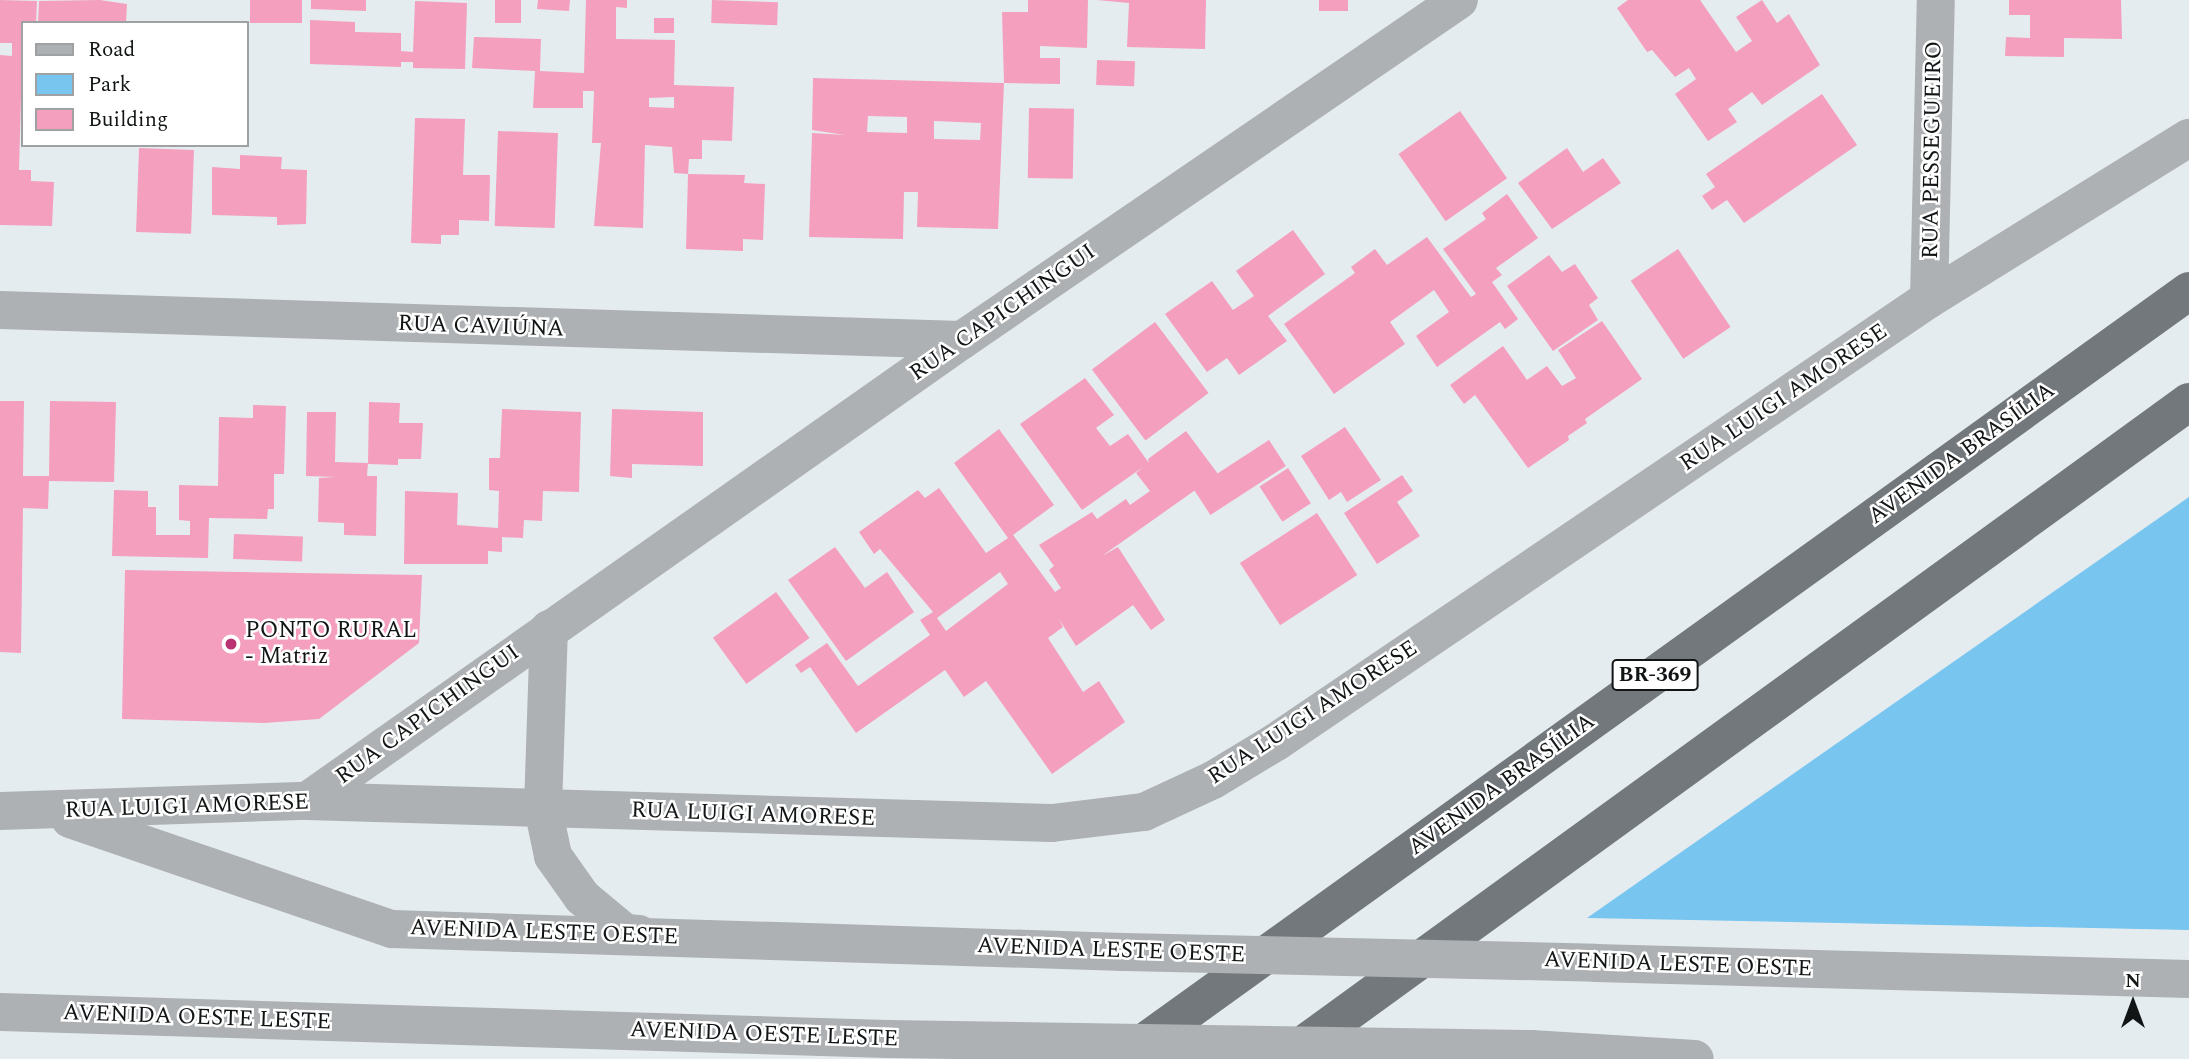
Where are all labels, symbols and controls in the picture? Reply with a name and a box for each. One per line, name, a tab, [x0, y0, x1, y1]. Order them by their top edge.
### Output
legend	[21, 21, 248, 147]
text: Road	[88, 34, 135, 66]
street label: RUA PESSEGUEIRO	[1917, 41, 1949, 259]
text: Park	[88, 69, 131, 101]
text: Building	[88, 104, 168, 136]
street label: RUA CAPICHINGUI	[905, 239, 1101, 387]
street label: RUA CAVIÚNA	[397, 310, 565, 344]
street label: RUA LUIGI AMORESE	[1675, 318, 1893, 478]
street label: AVENIDA BRASÍLIA	[1863, 377, 2061, 531]
place label: PONTO RURAL - Matriz	[245, 617, 417, 671]
street label: RUA LUIGI AMORESE	[1203, 635, 1423, 791]
marker: PONTO RURAL - Matriz	[223, 636, 239, 652]
street label: RUA CAPICHINGUI	[331, 639, 525, 791]
road number: BR-369	[1611, 658, 1699, 692]
street label: AVENIDA BRASÍLIA	[1403, 708, 1601, 862]
street label: RUA LUIGI AMORESE	[64, 789, 310, 825]
street label: RUA LUIGI AMORESE	[630, 797, 876, 833]
street label: AVENIDA LESTE OESTE	[409, 915, 679, 951]
street label: AVENIDA LESTE OESTE	[976, 933, 1246, 969]
street label: AVENIDA LESTE OESTE	[1543, 947, 1813, 983]
text: N	[2125, 967, 2141, 996]
north arrow	[2098, 968, 2168, 1038]
street label: AVENIDA OESTE LESTE	[62, 1000, 332, 1036]
street label: AVENIDA OESTE LESTE	[629, 1017, 899, 1053]

